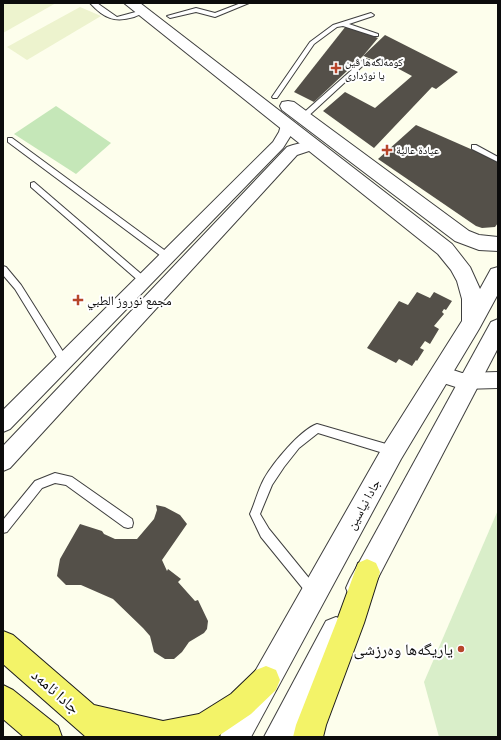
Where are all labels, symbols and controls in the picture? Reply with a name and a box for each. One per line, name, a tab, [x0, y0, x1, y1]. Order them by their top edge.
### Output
place label: کومەلگەها ڤین یا نوژداری	[345, 55, 403, 83]
marker: کومەلگەها ڤین یا نوژداری	[330, 62, 342, 74]
place label: عيادة عالية	[396, 143, 440, 158]
marker: عيادة عالية	[381, 144, 393, 156]
place label: مجمع نوروز الطبي	[87, 292, 172, 311]
marker: مجمع نوروز الطبي	[72, 294, 84, 306]
street label: جادا نیاسین	[343, 476, 384, 533]
place label: ياريگەها وەرزشی	[353, 638, 453, 660]
marker: ياريگەها وەرزشی	[456, 644, 466, 654]
street label: جادا ئامەد	[27, 664, 85, 718]

